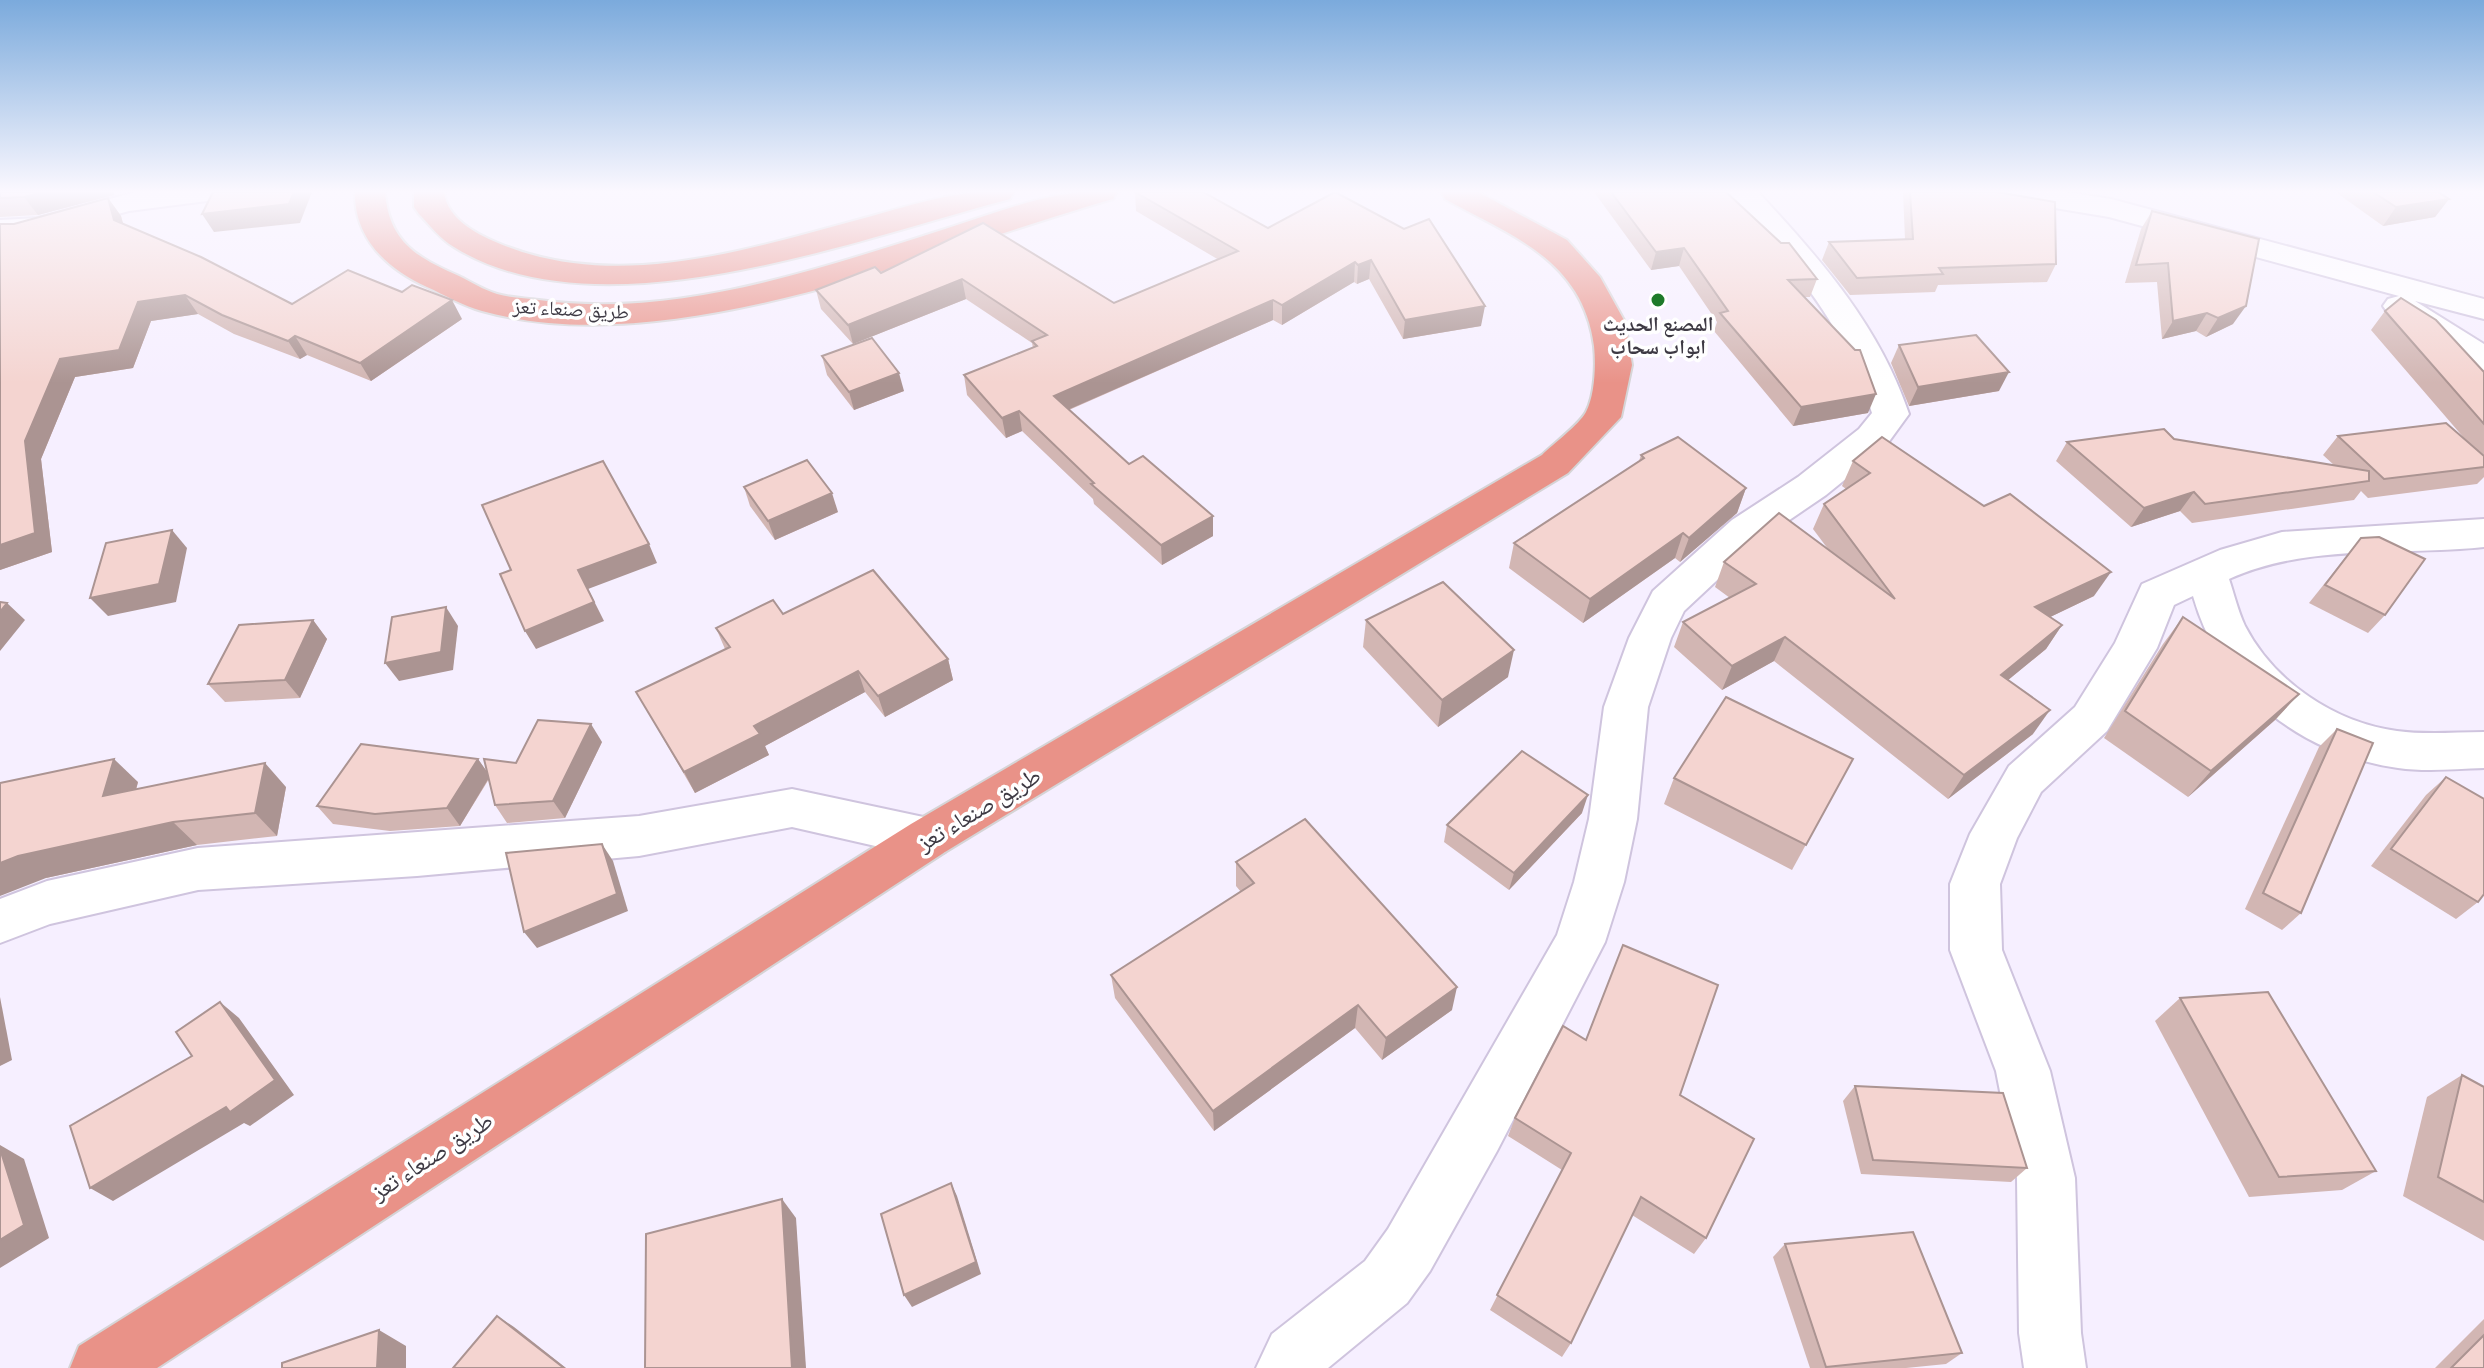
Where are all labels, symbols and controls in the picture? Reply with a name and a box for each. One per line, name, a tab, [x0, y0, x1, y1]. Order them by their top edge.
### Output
marker: المصنع الحديث ابواب سحاب	[1649, 291, 1667, 309]
street label: طريق صنعاء تعز	[511, 293, 630, 325]
place label: المصنع الحديث ابواب سحاب	[1603, 311, 1713, 360]
street label: طريق صنعاء تعز	[910, 759, 1047, 858]
street label: طريق صنعاء تعز	[364, 1105, 499, 1207]

